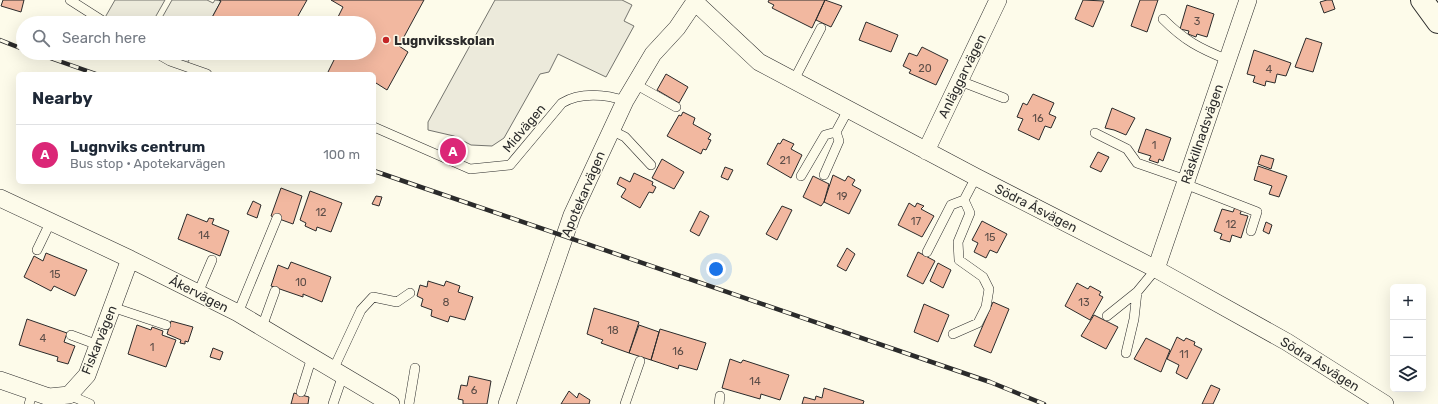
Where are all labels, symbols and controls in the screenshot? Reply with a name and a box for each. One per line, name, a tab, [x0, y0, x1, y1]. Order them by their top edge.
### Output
house number: 3	[1194, 15, 1201, 28]
search box	[16, 16, 376, 60]
icon: search	[30, 27, 52, 49]
text: Search here	[62, 29, 146, 47]
street label: Anläggarvägen	[935, 32, 990, 121]
place label: Lugnviksskolan	[394, 33, 495, 48]
marker: Lugnviksskolan	[381, 35, 391, 45]
house number: 20	[918, 62, 932, 75]
house number: 4	[1266, 63, 1273, 76]
street label: Råskillnadsvägen	[1178, 82, 1227, 186]
text: Nearby	[32, 88, 93, 108]
street label: Midvägen	[500, 101, 549, 156]
house number: 16	[1032, 112, 1044, 125]
pin: A	[440, 136, 466, 166]
text: Lugnviks centrum	[70, 138, 205, 156]
house number: 1	[1152, 139, 1156, 152]
text: A	[40, 147, 50, 162]
text: 100 m	[323, 147, 360, 162]
street label: Apotekarvägen	[558, 149, 609, 240]
house number: 21	[779, 154, 791, 167]
text: Bus stop · Apotekarvägen	[70, 156, 226, 171]
street label: Södra Åsvägen	[992, 181, 1080, 236]
house number: 19	[836, 190, 848, 203]
house number: 12	[315, 206, 327, 219]
house number: 17	[911, 215, 922, 228]
house number: 12	[1225, 218, 1237, 231]
house number: 14	[198, 229, 210, 242]
house number: 15	[984, 231, 996, 244]
your location	[706, 259, 726, 279]
house number: 15	[49, 268, 61, 281]
street label: Åkervägen	[166, 273, 231, 316]
house number: 10	[295, 276, 307, 289]
map controls	[1390, 284, 1426, 392]
button: +	[1390, 284, 1426, 320]
house number: 8	[443, 296, 450, 309]
house number: 13	[1078, 296, 1090, 309]
street label: Fiskarvägen	[78, 303, 121, 377]
button: −	[1390, 320, 1426, 356]
house number: 18	[607, 324, 619, 337]
house number: 4	[40, 332, 47, 345]
street label: Södra Åsvägen	[1277, 334, 1362, 395]
house number: 1	[150, 341, 154, 354]
house number: 16	[672, 345, 684, 358]
house number: 11	[1179, 348, 1189, 361]
button: layers	[1390, 356, 1426, 392]
house number: 14	[749, 375, 761, 388]
house number: 6	[471, 384, 478, 397]

